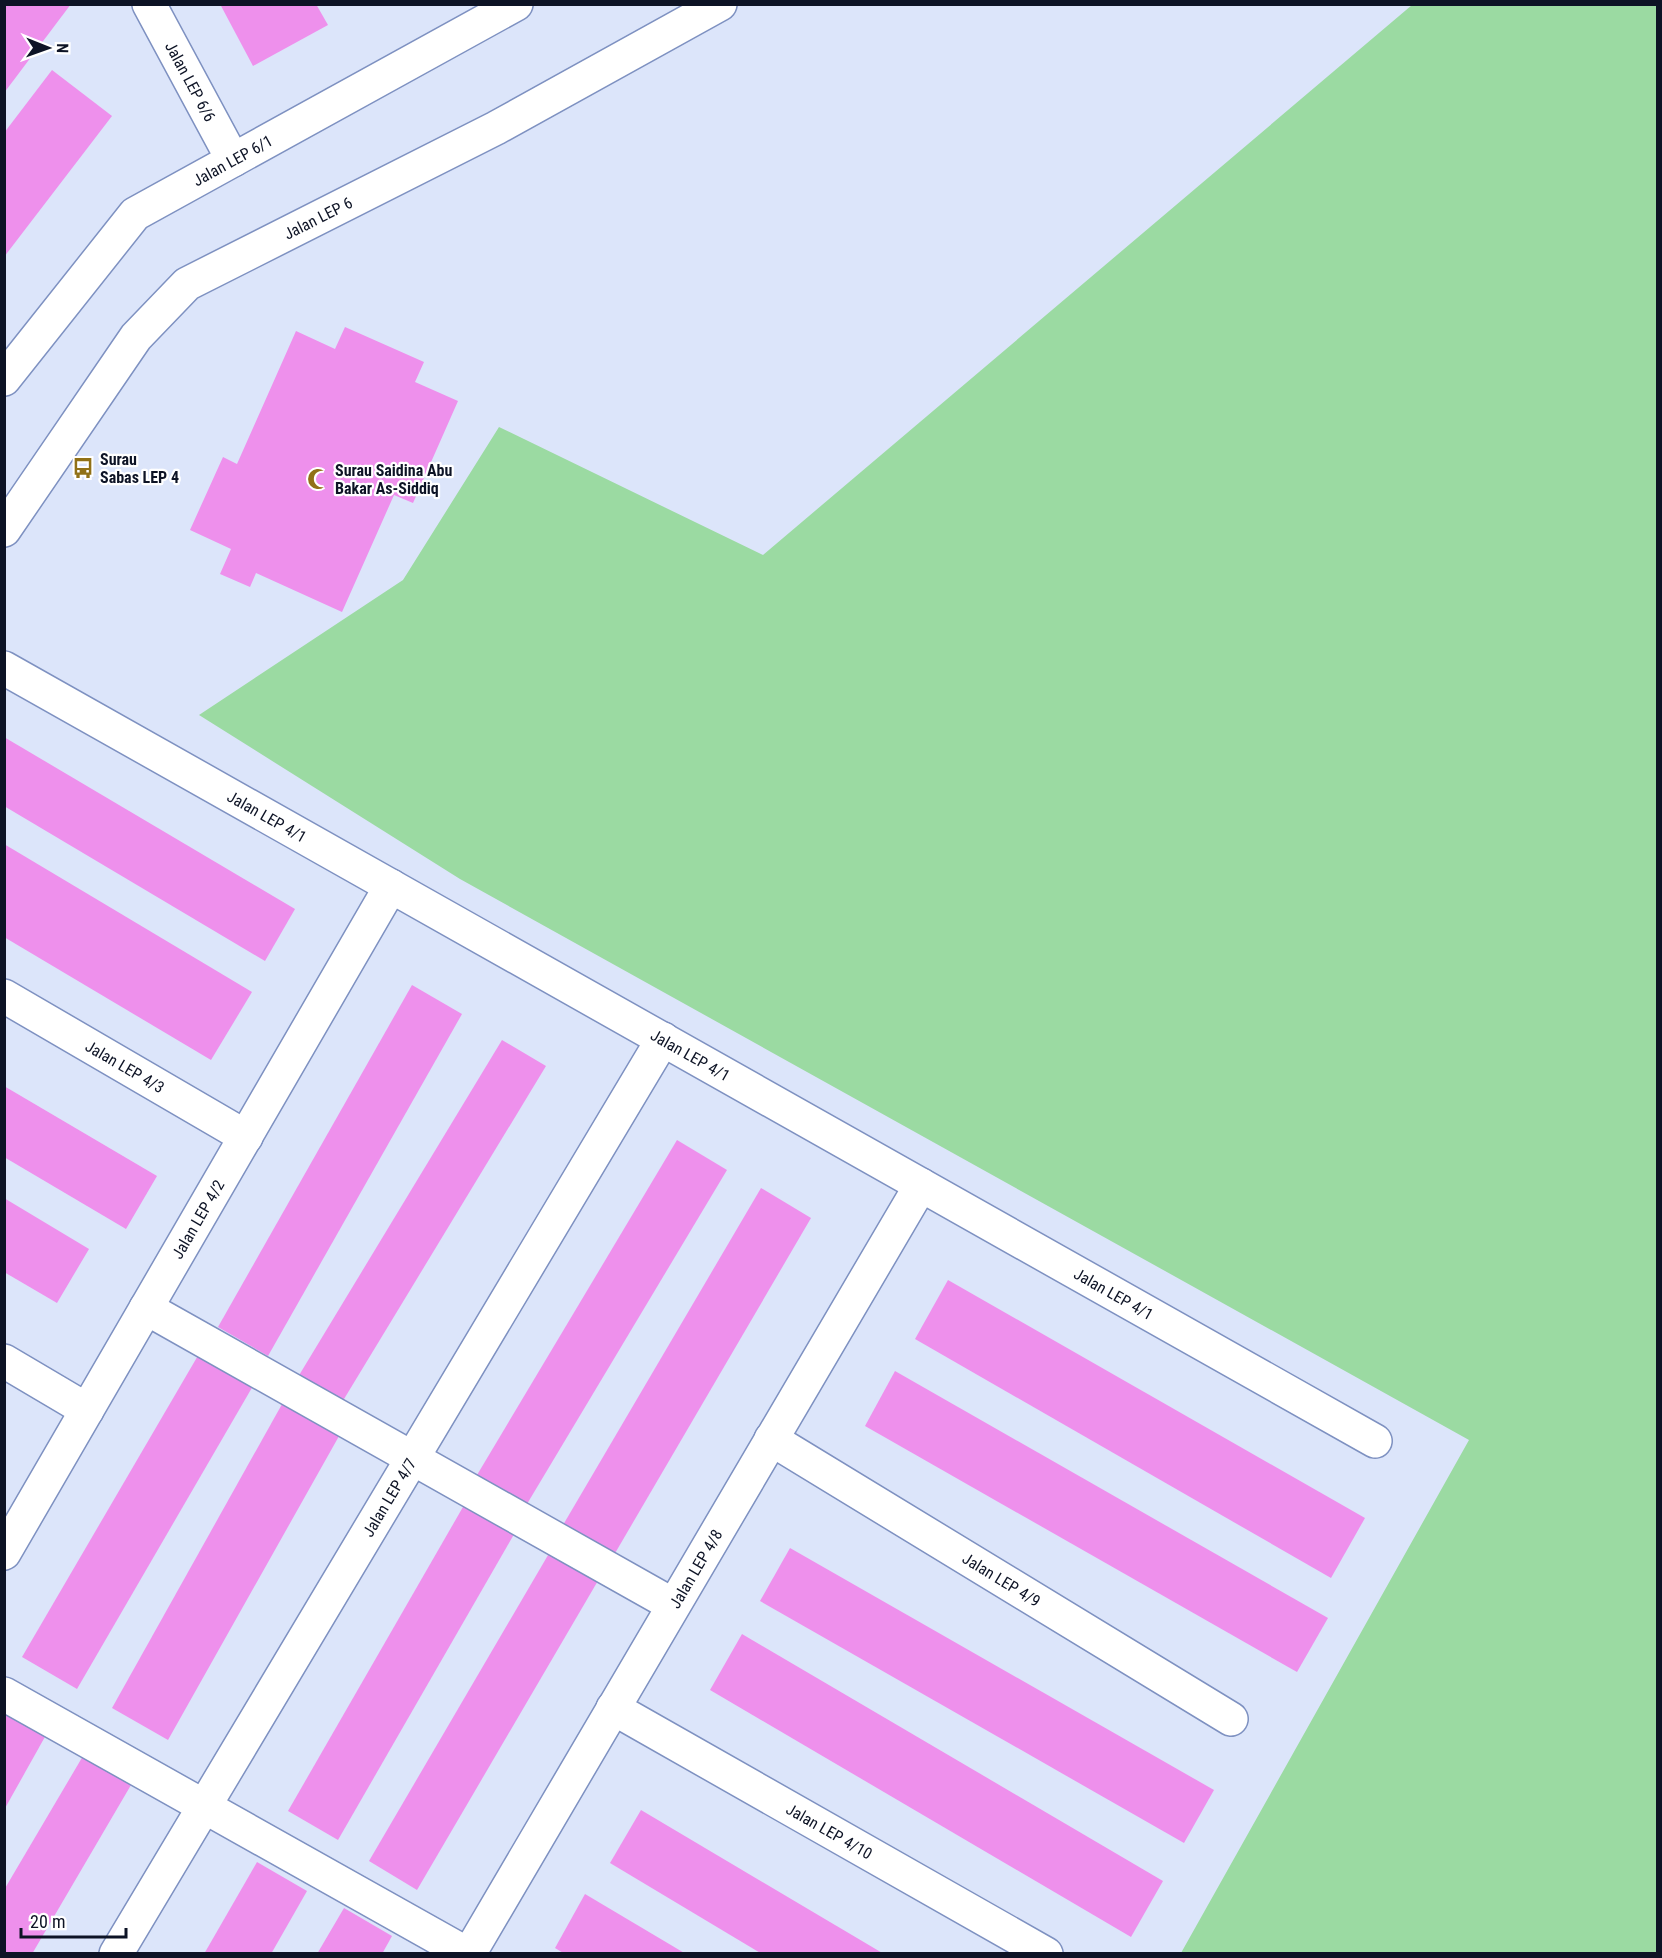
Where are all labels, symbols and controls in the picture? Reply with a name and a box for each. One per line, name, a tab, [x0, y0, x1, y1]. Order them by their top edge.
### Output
north arrow	[18, 18, 78, 78]
street label: Jalan LEP 6/6	[161, 38, 220, 125]
text: N	[53, 43, 72, 53]
street label: Jalan LEP 6/1	[190, 131, 276, 190]
street label: Jalan LEP 6	[281, 193, 356, 244]
place label: Surau Sabas LEP 4	[100, 450, 179, 487]
bus stop icon: Surau Sabas LEP 4	[71, 456, 95, 480]
place label: Surau Saidina Abu Bakar As-Siddiq	[335, 461, 452, 498]
mosque icon: Surau Saidina Abu Bakar As-Siddiq	[306, 467, 330, 491]
street label: Jalan LEP 4/1	[224, 787, 310, 847]
street label: Jalan LEP 4/1	[647, 1026, 733, 1085]
street label: Jalan LEP 4/3	[82, 1037, 168, 1097]
street label: Jalan LEP 4/2	[168, 1176, 229, 1262]
street label: Jalan LEP 4/1	[1071, 1264, 1157, 1324]
street label: Jalan LEP 4/7	[359, 1455, 420, 1540]
street label: Jalan LEP 4/8	[665, 1526, 726, 1612]
street label: Jalan LEP 4/9	[959, 1549, 1044, 1611]
street label: Jalan LEP 4/10	[783, 1799, 876, 1863]
scale bar	[21, 1901, 126, 1939]
text: 20 m	[30, 1911, 65, 1932]

